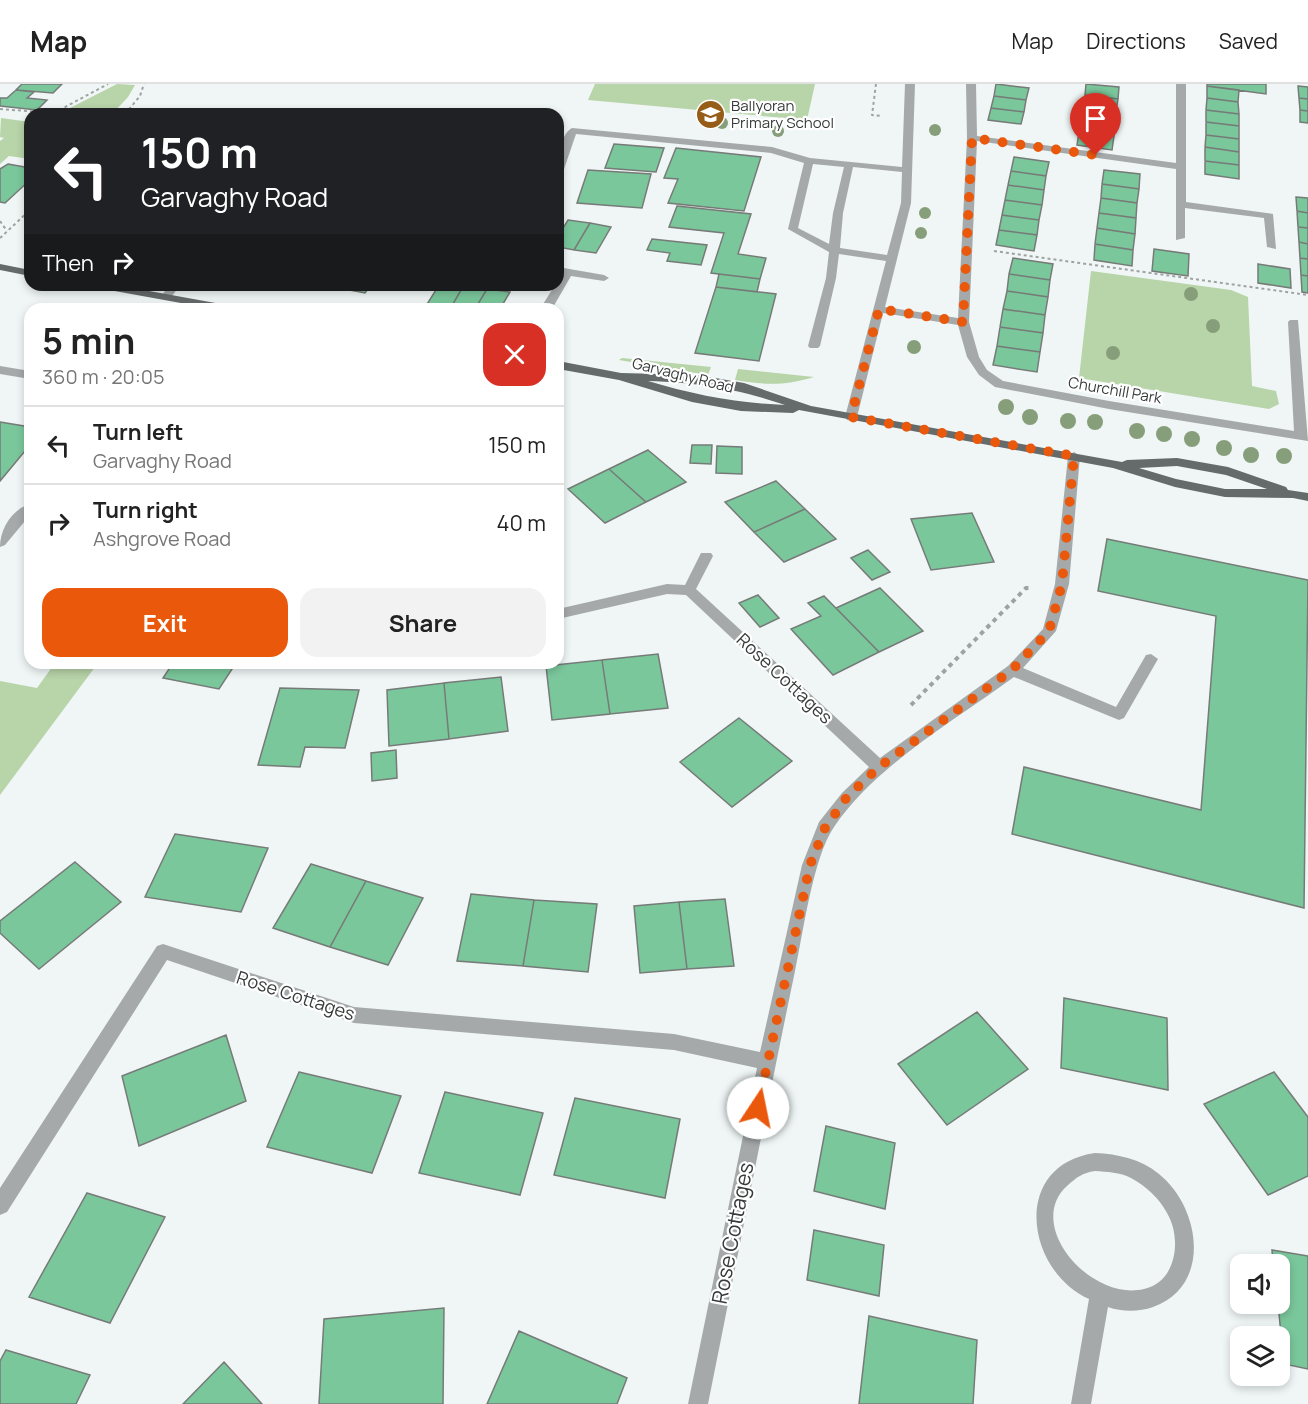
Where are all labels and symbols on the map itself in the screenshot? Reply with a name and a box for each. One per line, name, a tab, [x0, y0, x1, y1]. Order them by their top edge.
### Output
pin	[1070, 93, 1121, 155]
place label: Ballyoran Primary School	[731, 95, 834, 133]
school or university icon: Ballyoran Primary School	[694, 98, 726, 130]
street label: Garvaghy Road	[630, 352, 736, 398]
street label: Churchill Park	[1067, 371, 1164, 409]
street label: Rose Cottages	[732, 627, 838, 729]
street label: Rose Cottages	[234, 965, 358, 1025]
position arrow	[726, 1076, 790, 1140]
street label: Rose Cottages	[705, 1160, 759, 1306]

